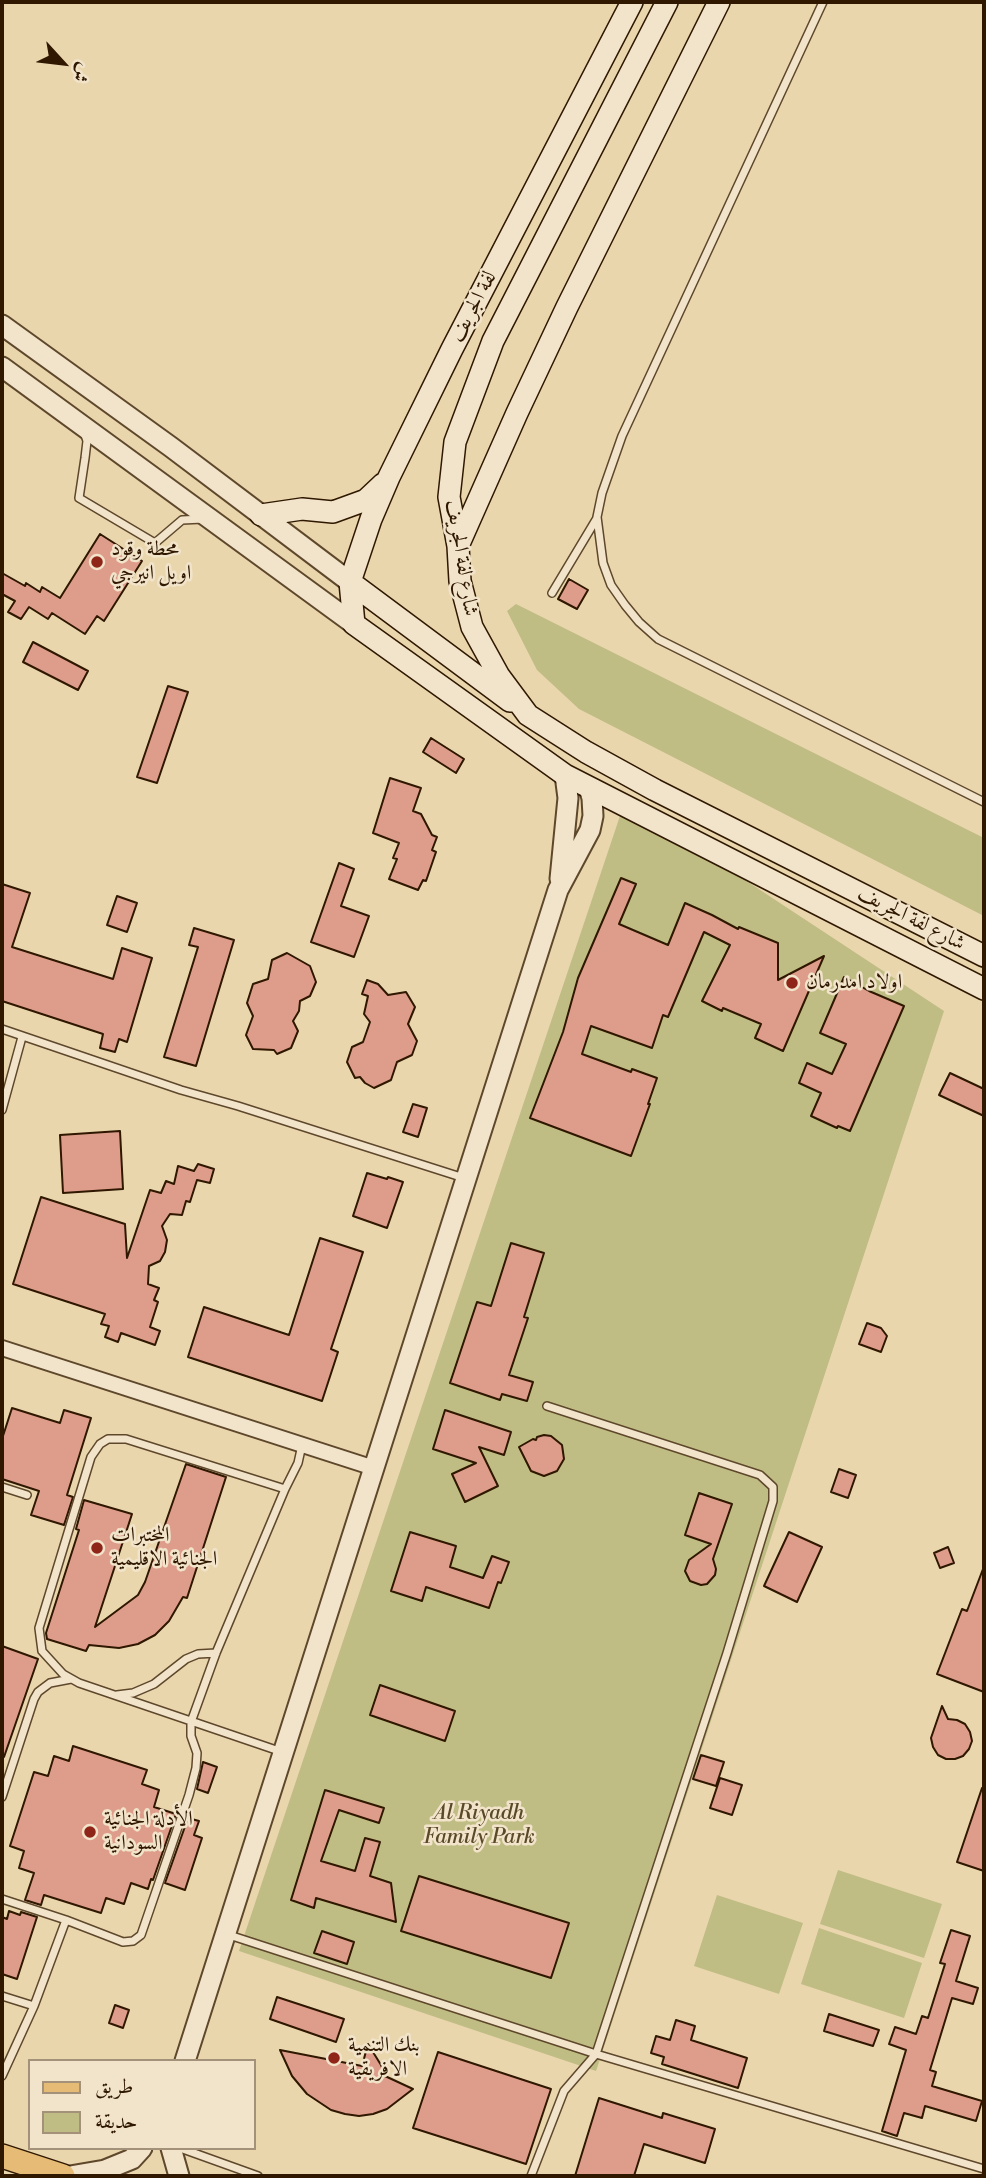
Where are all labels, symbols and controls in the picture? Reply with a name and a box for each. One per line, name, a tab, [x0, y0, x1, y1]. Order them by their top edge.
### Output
north arrow	[28, 28, 98, 98]
text: ش	[67, 59, 97, 86]
street label: لفة الجريف	[445, 267, 503, 347]
street label: شارع لفة الجريف	[439, 498, 483, 618]
place label: محطة وقود اويل انيرجي	[111, 537, 191, 587]
marker: محطة وقود اويل انيرجي	[89, 554, 105, 570]
street label: شارع لفة الجريف	[853, 881, 969, 957]
place label: اولاد امدرمان	[806, 970, 902, 996]
marker: اولاد امدرمان	[784, 975, 800, 991]
place label: المختبرات الجنائية الاقليمية	[111, 1523, 217, 1573]
marker: المختبرات الجنائية الاقليمية	[89, 1540, 105, 1556]
park label: Al Riyadh Family Park	[423, 1801, 535, 1851]
place label: الأدلة الجنائية السودانية	[104, 1807, 193, 1857]
marker: الأدلة الجنائية السودانية	[82, 1824, 98, 1840]
place label: بنك التنمية الافريقية	[348, 2033, 420, 2083]
marker: بنك التنمية الافريقية	[326, 2050, 342, 2066]
legend	[28, 2059, 256, 2150]
text: طريق	[95, 2074, 133, 2100]
text: حديقة	[95, 2109, 138, 2135]

